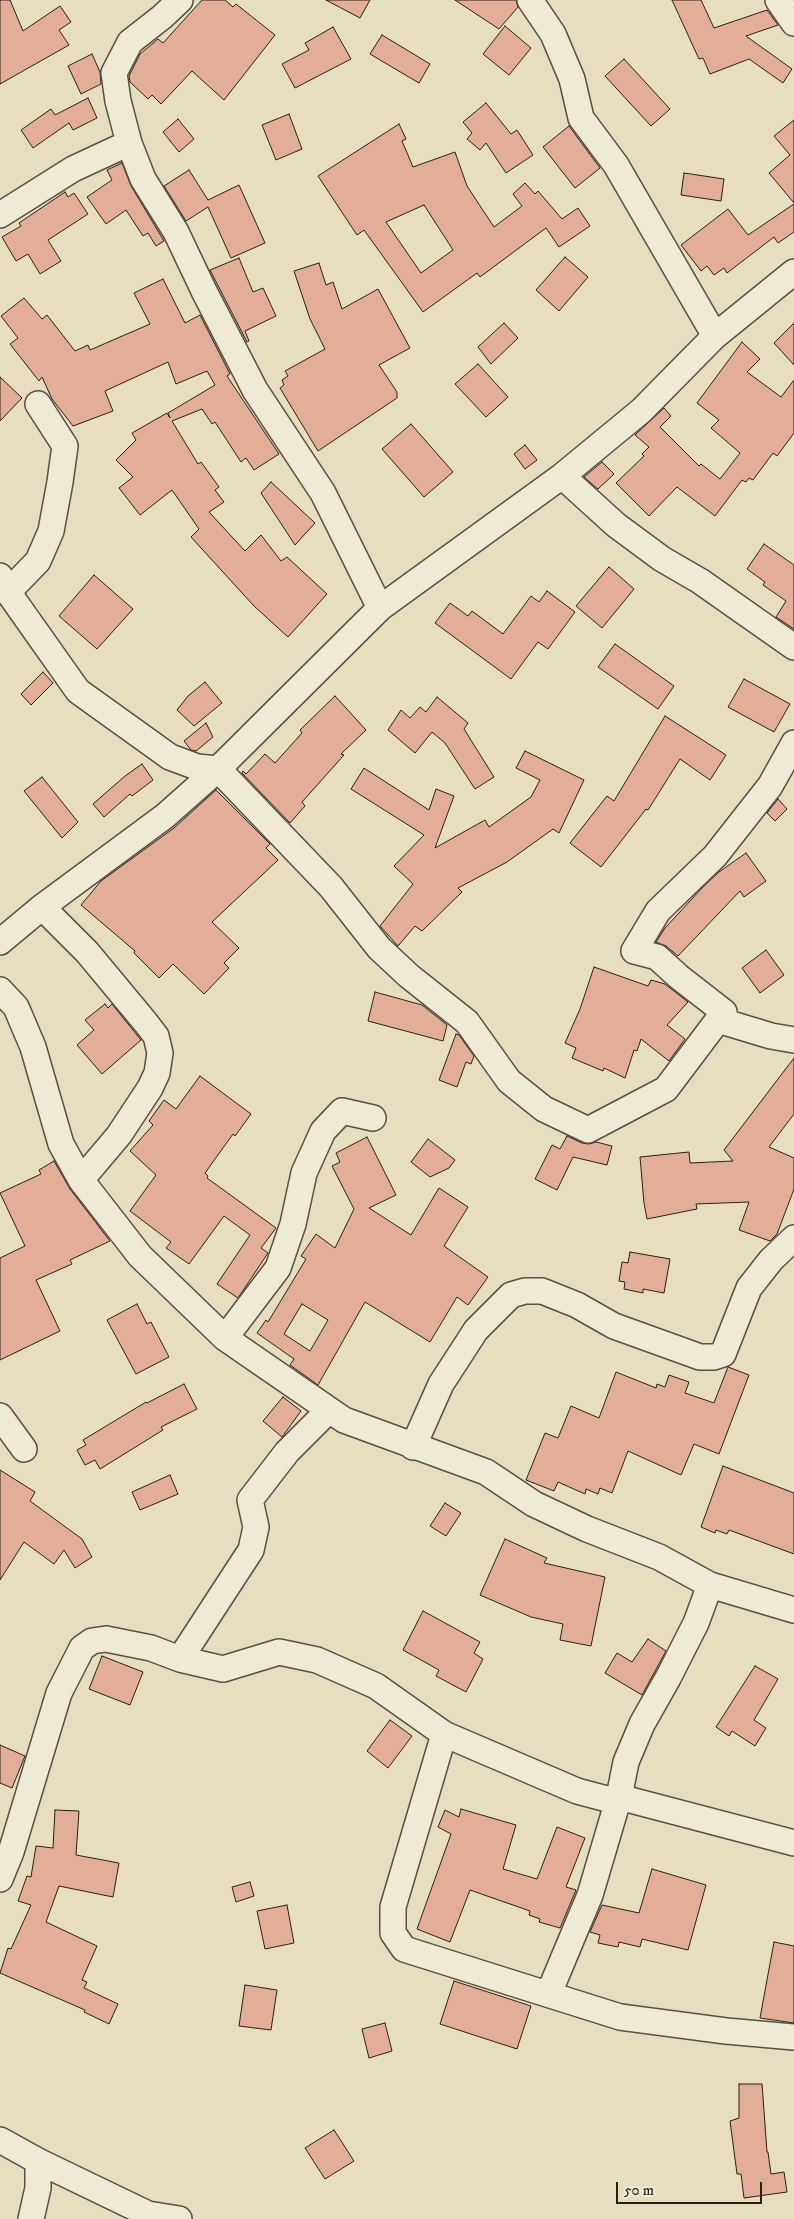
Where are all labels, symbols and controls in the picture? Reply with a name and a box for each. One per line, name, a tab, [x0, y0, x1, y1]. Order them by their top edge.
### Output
scale bar	[619, 2172, 765, 2204]
text: 50 m	[624, 2181, 654, 2200]

